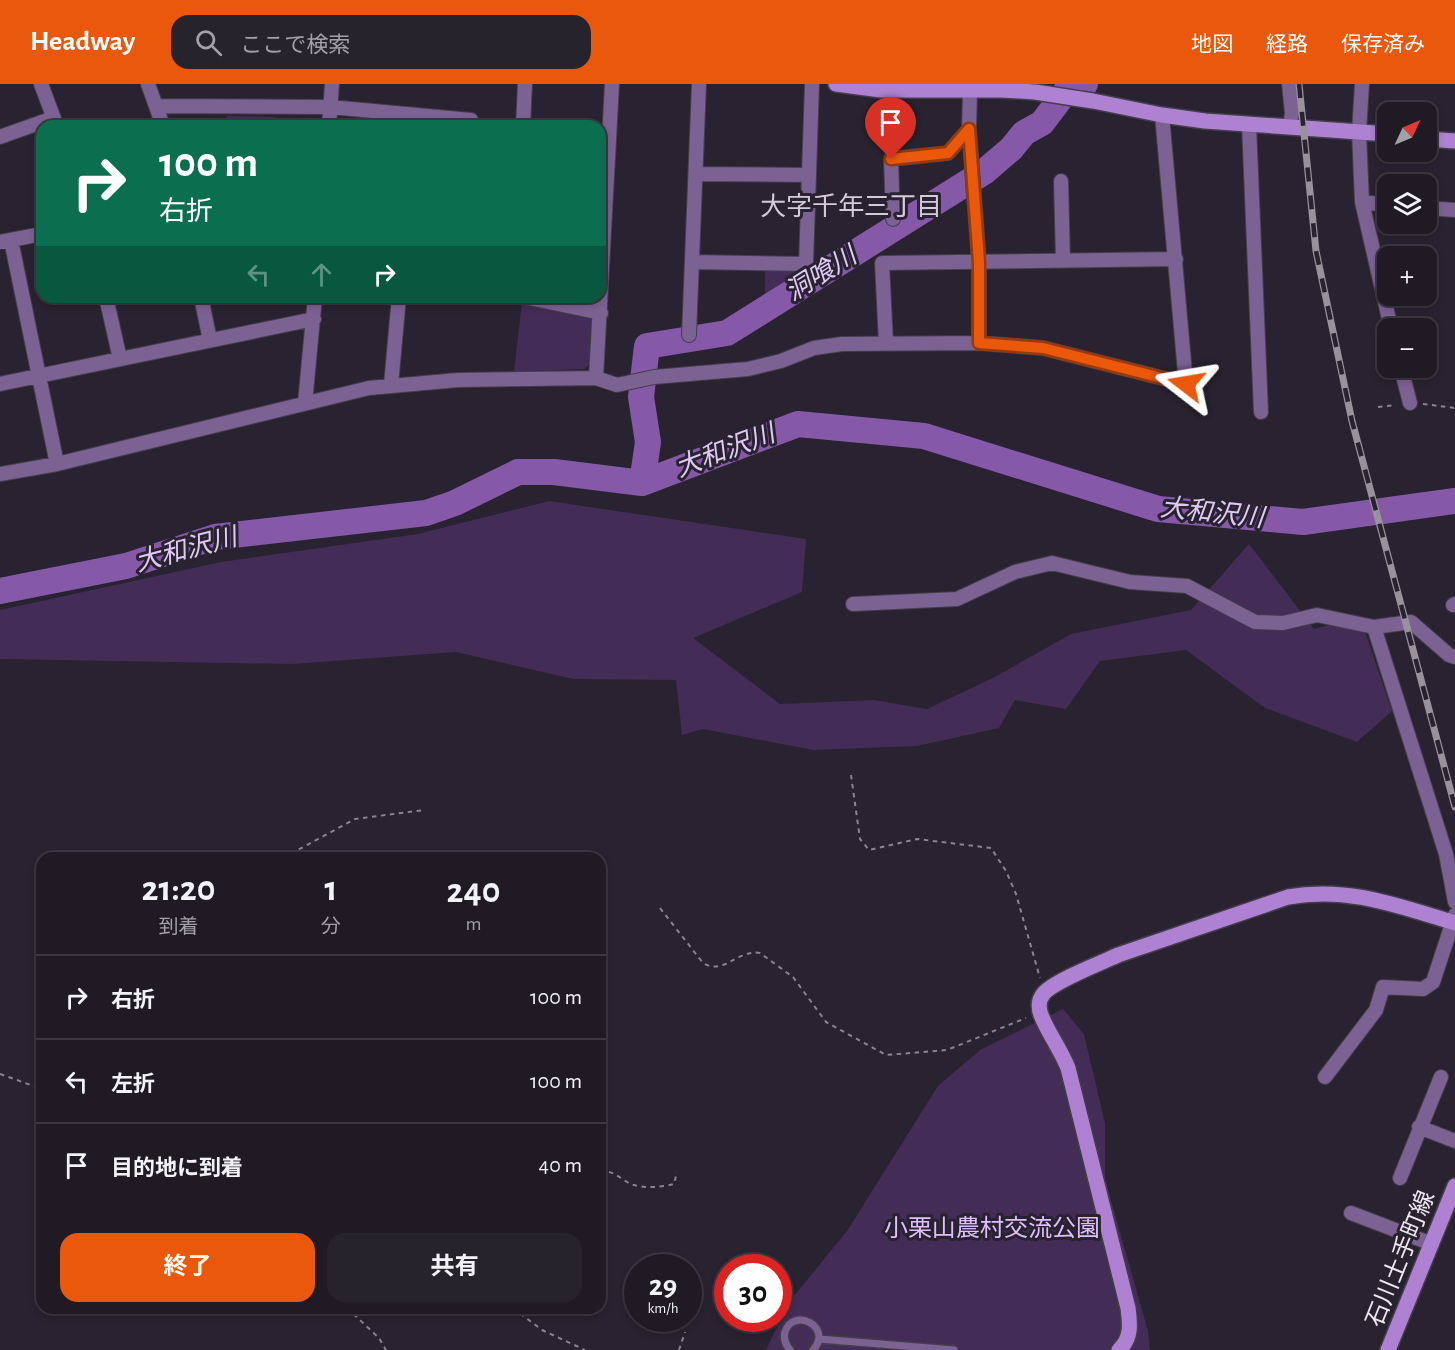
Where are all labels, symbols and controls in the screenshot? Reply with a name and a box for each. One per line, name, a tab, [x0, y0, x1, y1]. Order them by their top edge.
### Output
search box	[171, 15, 591, 69]
icon: search	[192, 26, 225, 59]
text: Headway	[30, 28, 135, 56]
text: ここで検索	[240, 34, 350, 56]
text: 地図	[1191, 34, 1233, 55]
text: 経路	[1266, 34, 1308, 55]
text: 保存済み	[1341, 34, 1425, 55]
pin	[865, 97, 916, 159]
north arrow	[1377, 102, 1437, 162]
map controls	[1377, 102, 1437, 378]
icon: arrive	[874, 106, 907, 139]
text: 100 m	[159, 142, 258, 184]
icon: right	[60, 144, 138, 222]
button: layers	[1377, 174, 1437, 234]
district label: 大字千年三丁目	[760, 192, 942, 220]
text: 右折	[159, 198, 213, 225]
water label: 洞喰川	[781, 240, 864, 306]
button: +	[1377, 246, 1437, 306]
icon: left	[242, 258, 275, 291]
icon: ahead	[305, 258, 338, 291]
icon: right	[368, 258, 401, 291]
button: −	[1377, 318, 1437, 378]
position arrow	[1154, 352, 1218, 416]
water label: 大和沢川	[671, 418, 781, 482]
water label: 大和沢川	[1159, 494, 1268, 532]
water label: 大和沢川	[132, 522, 242, 576]
text: 21:20	[142, 871, 215, 907]
text: 1	[325, 871, 337, 907]
text: 240	[447, 873, 500, 909]
text: m	[465, 914, 481, 934]
text: 到着	[159, 917, 199, 937]
text: 分	[321, 917, 341, 937]
icon: right	[60, 981, 93, 1014]
text: 100 m	[530, 986, 582, 1008]
text: 右折	[111, 989, 155, 1011]
icon: left	[60, 1065, 93, 1098]
text: 100 m	[530, 1070, 582, 1092]
text: 左折	[111, 1073, 155, 1095]
icon: arrive	[60, 1149, 93, 1182]
text: 40 m	[539, 1154, 582, 1176]
text: 目的地に到着	[111, 1157, 243, 1179]
street label: 石川土手町線	[1361, 1187, 1439, 1330]
park label: 小栗山農村交流公園	[884, 1215, 1100, 1241]
button: 終了	[60, 1233, 315, 1302]
button: 共有	[327, 1233, 582, 1302]
speed limit sign: 30	[714, 1254, 792, 1332]
text: 29	[649, 1271, 677, 1301]
text: km/h	[648, 1301, 678, 1316]

